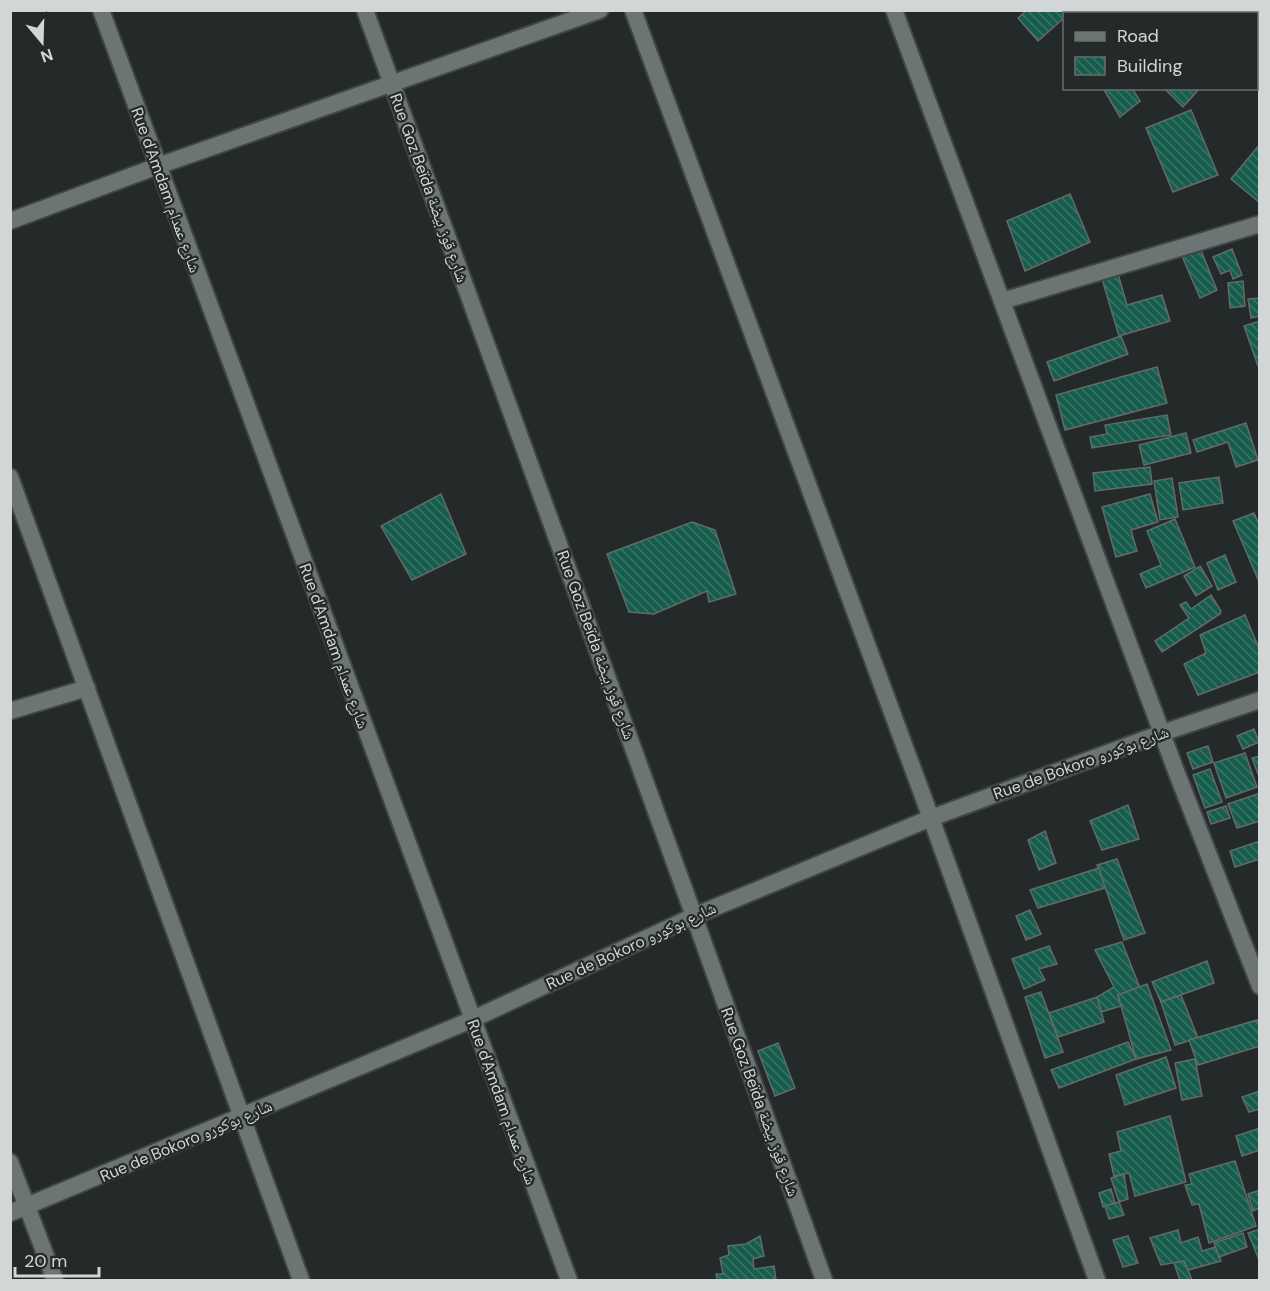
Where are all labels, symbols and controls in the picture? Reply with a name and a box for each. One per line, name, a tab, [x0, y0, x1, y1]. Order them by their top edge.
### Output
north arrow	[12, 12, 72, 72]
legend	[1063, 12, 1258, 90]
text: Road	[1117, 24, 1159, 48]
text: N	[38, 44, 56, 68]
text: Building	[1117, 54, 1182, 78]
street label: Rue Goz Beïda شارع قوز بيضة	[385, 91, 473, 285]
street label: Rue d'Amdam شارع عمدام	[126, 105, 206, 275]
street label: Rue Goz Beïda شارع قوز بيضة	[552, 548, 640, 742]
street label: Rue d'Amdam شارع عمدام	[294, 561, 374, 731]
street label: Rue de Bokoro شارع بوكورو	[990, 721, 1172, 805]
street label: Rue de Bokoro شارع بوكورو	[543, 897, 719, 995]
street label: Rue Goz Beïda شارع قوز بيضة	[716, 1005, 804, 1199]
street label: Rue d'Amdam شارع عمدام	[462, 1017, 542, 1187]
street label: Rue de Bokoro شارع بوكورو	[97, 1095, 275, 1187]
scale bar	[15, 1240, 99, 1278]
text: 20 m	[24, 1249, 67, 1273]

